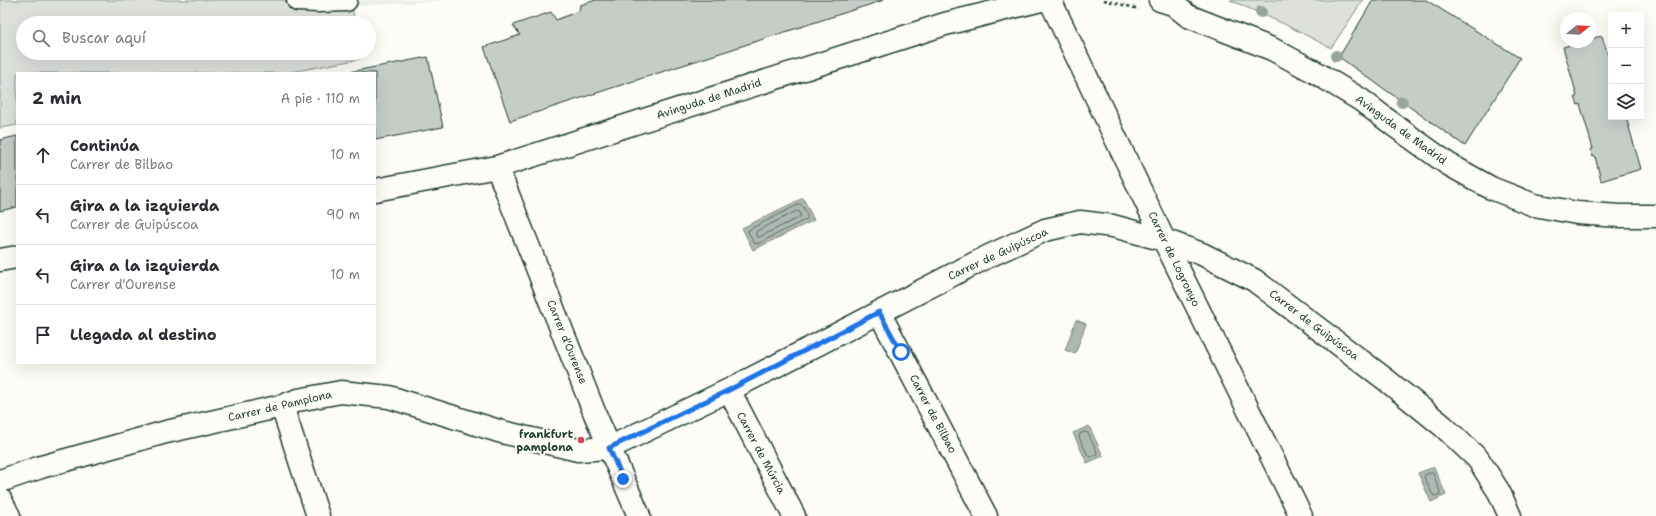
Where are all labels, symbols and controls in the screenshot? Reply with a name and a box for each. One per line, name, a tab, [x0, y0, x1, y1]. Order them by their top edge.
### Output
north arrow	[1560, 12, 1596, 48]
map controls	[1608, 12, 1644, 120]
button: +	[1608, 12, 1644, 48]
search box	[16, 16, 376, 60]
icon: search	[30, 27, 52, 49]
text: Buscar aquí	[62, 28, 146, 48]
button: −	[1608, 48, 1644, 84]
street label: Avinguda de Madrid	[655, 75, 763, 123]
button: layers	[1608, 84, 1644, 120]
text: 2 min	[32, 87, 82, 109]
text: A pie · 110 m	[281, 90, 360, 107]
street label: Avinguda de Madrid	[1352, 92, 1450, 168]
text: Continúa	[70, 136, 139, 156]
icon: ahead	[32, 144, 54, 166]
text: 10 m	[330, 146, 360, 163]
text: Carrer de Bilbao	[70, 156, 173, 173]
text: Gira a la izquierda	[70, 196, 219, 216]
icon: left	[32, 204, 54, 226]
text: 90 m	[326, 206, 360, 223]
street label: Carrer de Logronyo	[1144, 209, 1204, 309]
text: Carrer de Guipúscoa	[70, 216, 198, 233]
street label: Carrer de Guipúscoa	[946, 224, 1051, 284]
text: Gira a la izquierda	[70, 256, 219, 276]
icon: left	[32, 264, 54, 286]
text: 10 m	[330, 266, 360, 283]
text: Carrer d'Ourense	[70, 276, 176, 293]
street label: Carrer de Guipúscoa	[1266, 286, 1362, 364]
street label: Carrer d'Ourense	[543, 298, 591, 386]
icon: arrive	[32, 324, 54, 346]
text: Llegada al destino	[70, 325, 217, 345]
route start	[892, 343, 910, 361]
street label: Carrer de Bilbao	[906, 372, 960, 456]
street label: Carrer de Pamplona	[227, 387, 334, 425]
street label: Carrer de Múrcia	[733, 409, 789, 497]
place label: frankfurt pamplona	[517, 427, 574, 455]
marker: frankfurt pamplona	[576, 435, 586, 445]
route end	[614, 470, 632, 488]

